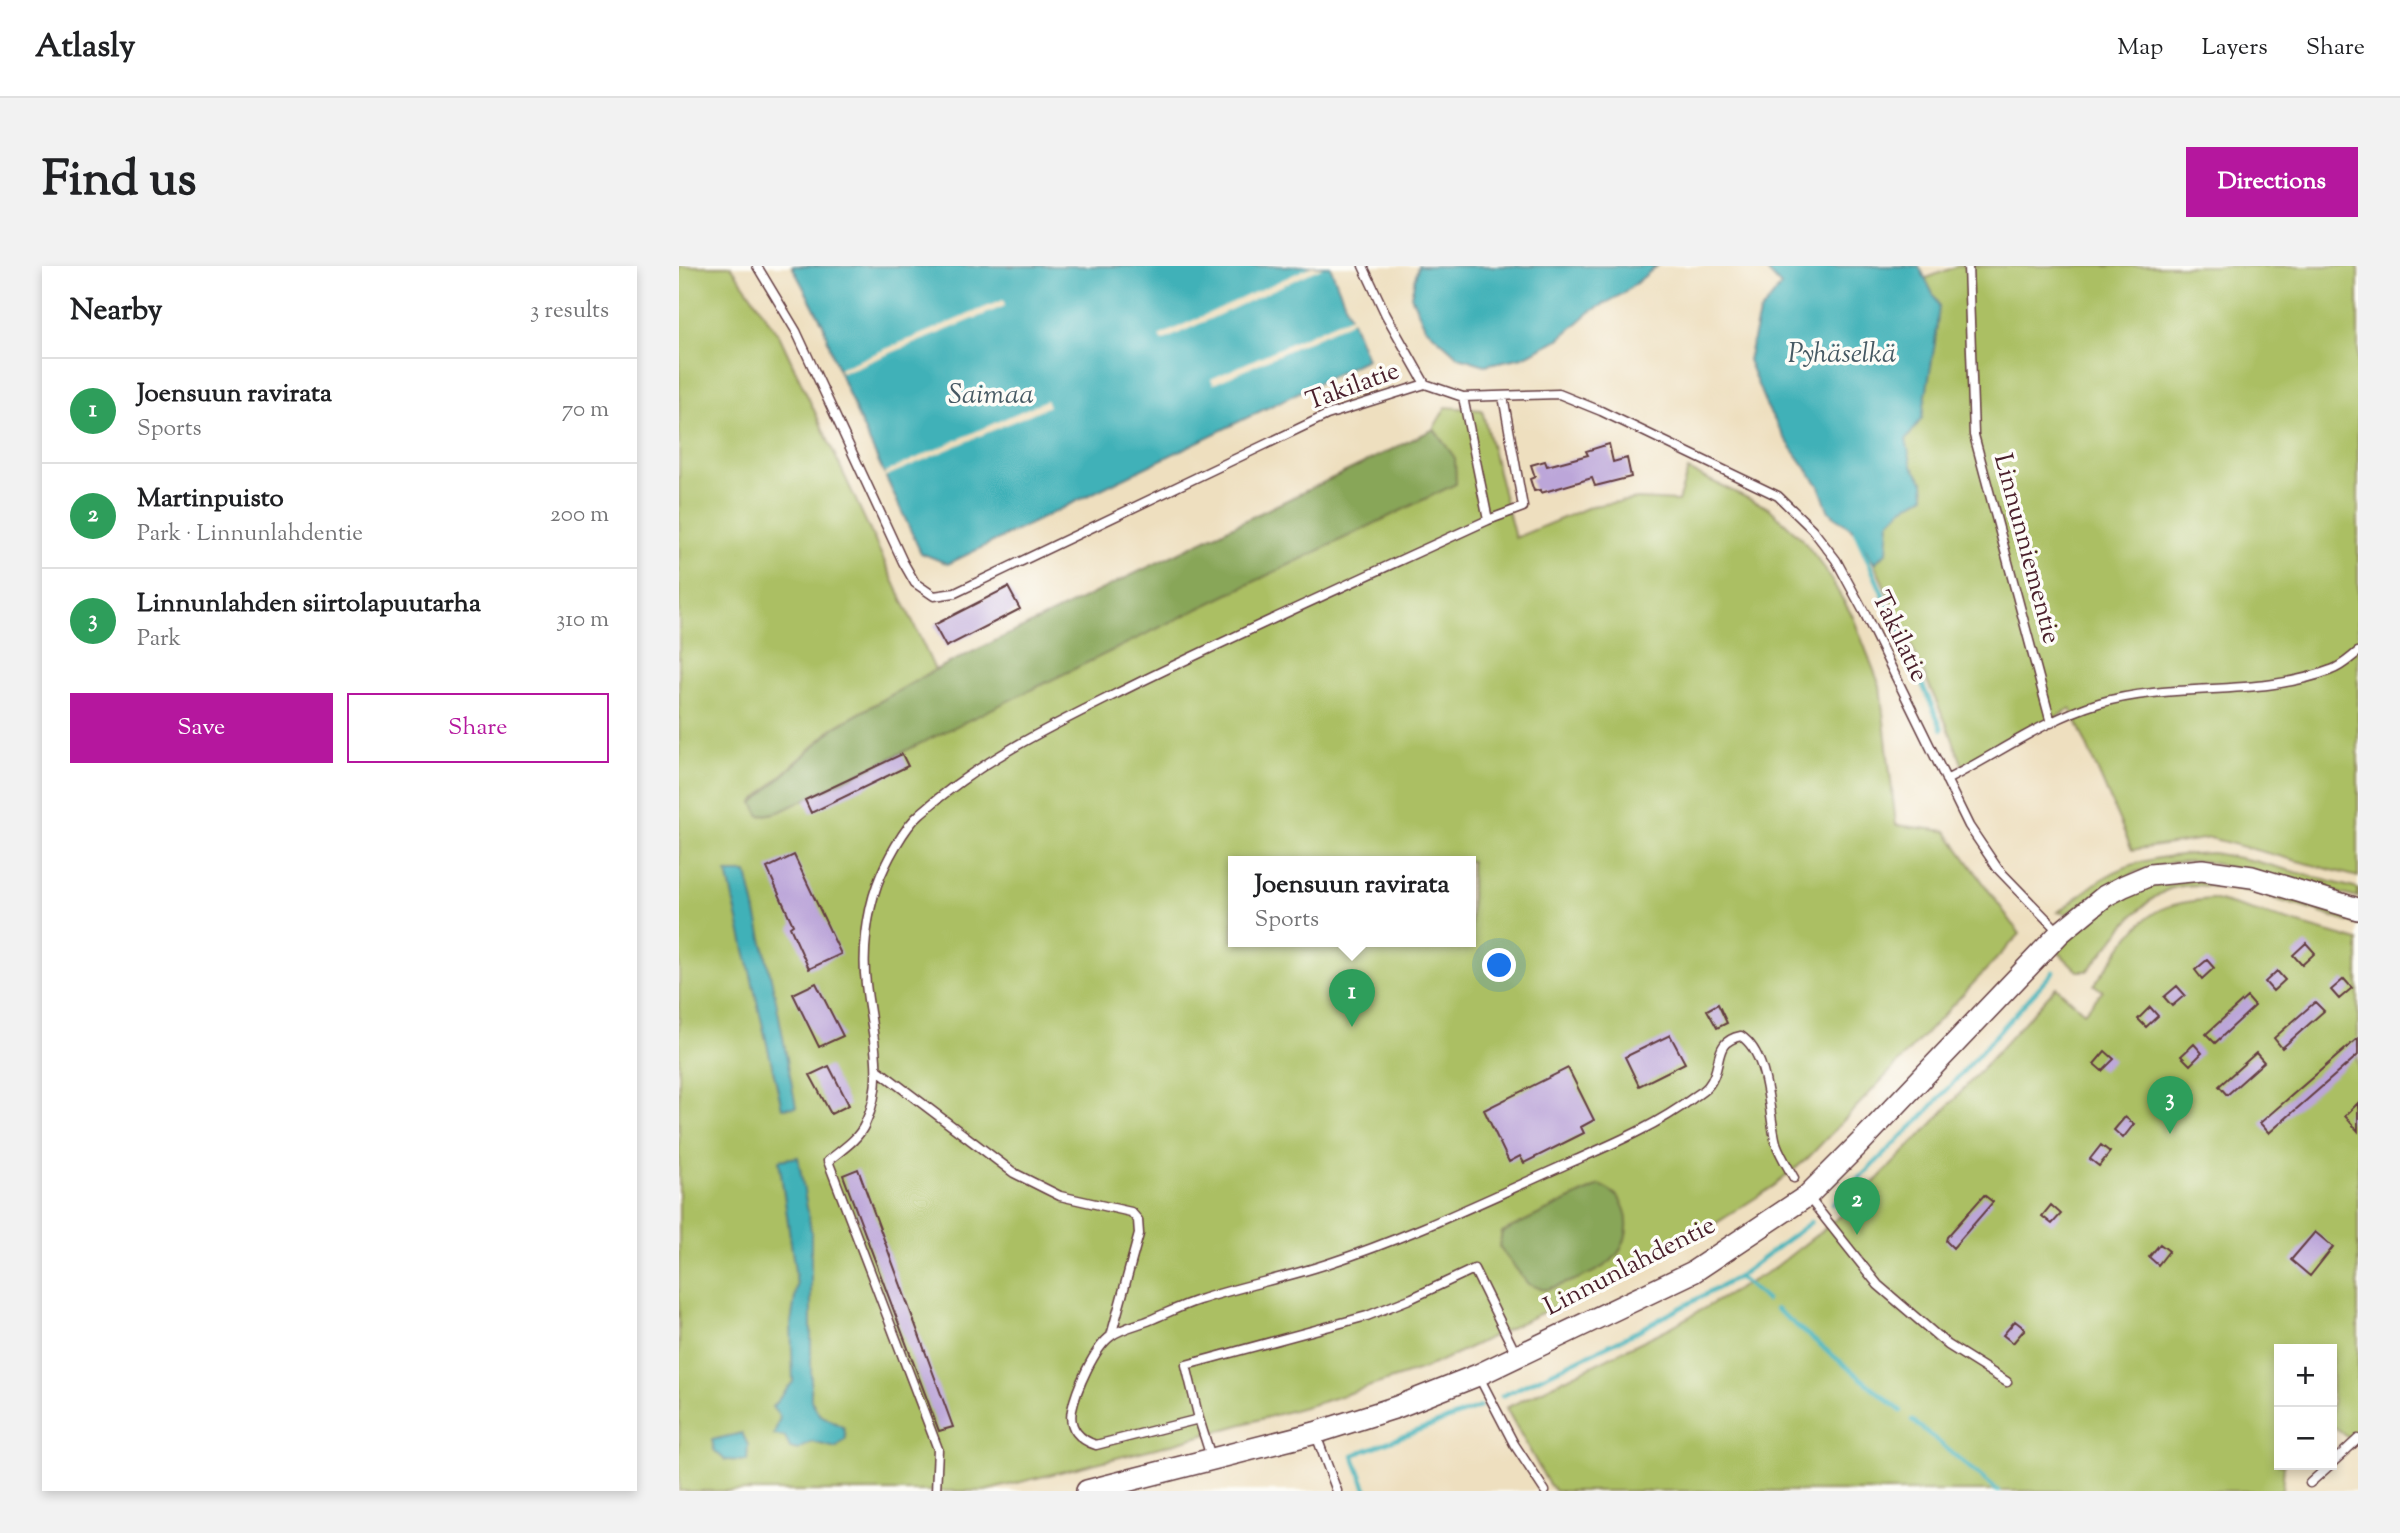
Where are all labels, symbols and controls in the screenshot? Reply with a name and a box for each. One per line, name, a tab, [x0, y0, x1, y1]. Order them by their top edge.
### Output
text: Atlasly	[35, 24, 135, 72]
text: Map	[2117, 31, 2163, 65]
text: Layers	[2201, 31, 2268, 65]
text: Share	[2306, 31, 2365, 65]
text: Find us	[42, 147, 196, 217]
button: Directions	[2186, 147, 2358, 217]
text: Nearby	[70, 290, 162, 333]
text: 3 results	[530, 295, 609, 328]
water label: Pyhäselkä	[1788, 335, 1896, 375]
street label: Takilatie	[1301, 353, 1405, 421]
text: Joensuun ravirata	[137, 376, 332, 413]
water label: Saimaa	[948, 376, 1034, 416]
text: 1	[89, 394, 97, 427]
text: 70 m	[562, 394, 609, 427]
text: Sports	[137, 413, 202, 446]
street label: Linnunniementie	[1983, 450, 2069, 648]
text: Martinpuisto	[137, 481, 284, 518]
text: 2	[88, 499, 98, 532]
text: 200 m	[550, 499, 609, 532]
text: Park · Linnunlahdentie	[137, 518, 363, 551]
street label: Takilatie	[1861, 585, 1937, 689]
text: Linnunlahden siirtolapuutarha	[137, 586, 481, 623]
text: 3	[88, 604, 98, 637]
text: 310 m	[556, 604, 609, 637]
text: Park	[137, 623, 181, 656]
button: Save	[70, 693, 333, 763]
button: Share	[347, 693, 609, 763]
popup	[1228, 856, 1476, 947]
text: Joensuun ravirata	[1255, 867, 1449, 904]
text: Sports	[1255, 904, 1319, 937]
your location	[1482, 948, 1516, 982]
pin: 1	[1329, 969, 1375, 1027]
pin: 3	[2147, 1076, 2193, 1134]
pin: 2	[1834, 1177, 1880, 1235]
street label: Linnunlahdentie	[1538, 1208, 1722, 1326]
map controls	[2274, 1344, 2337, 1470]
button: +	[2274, 1344, 2337, 1407]
button: −	[2274, 1407, 2337, 1470]

